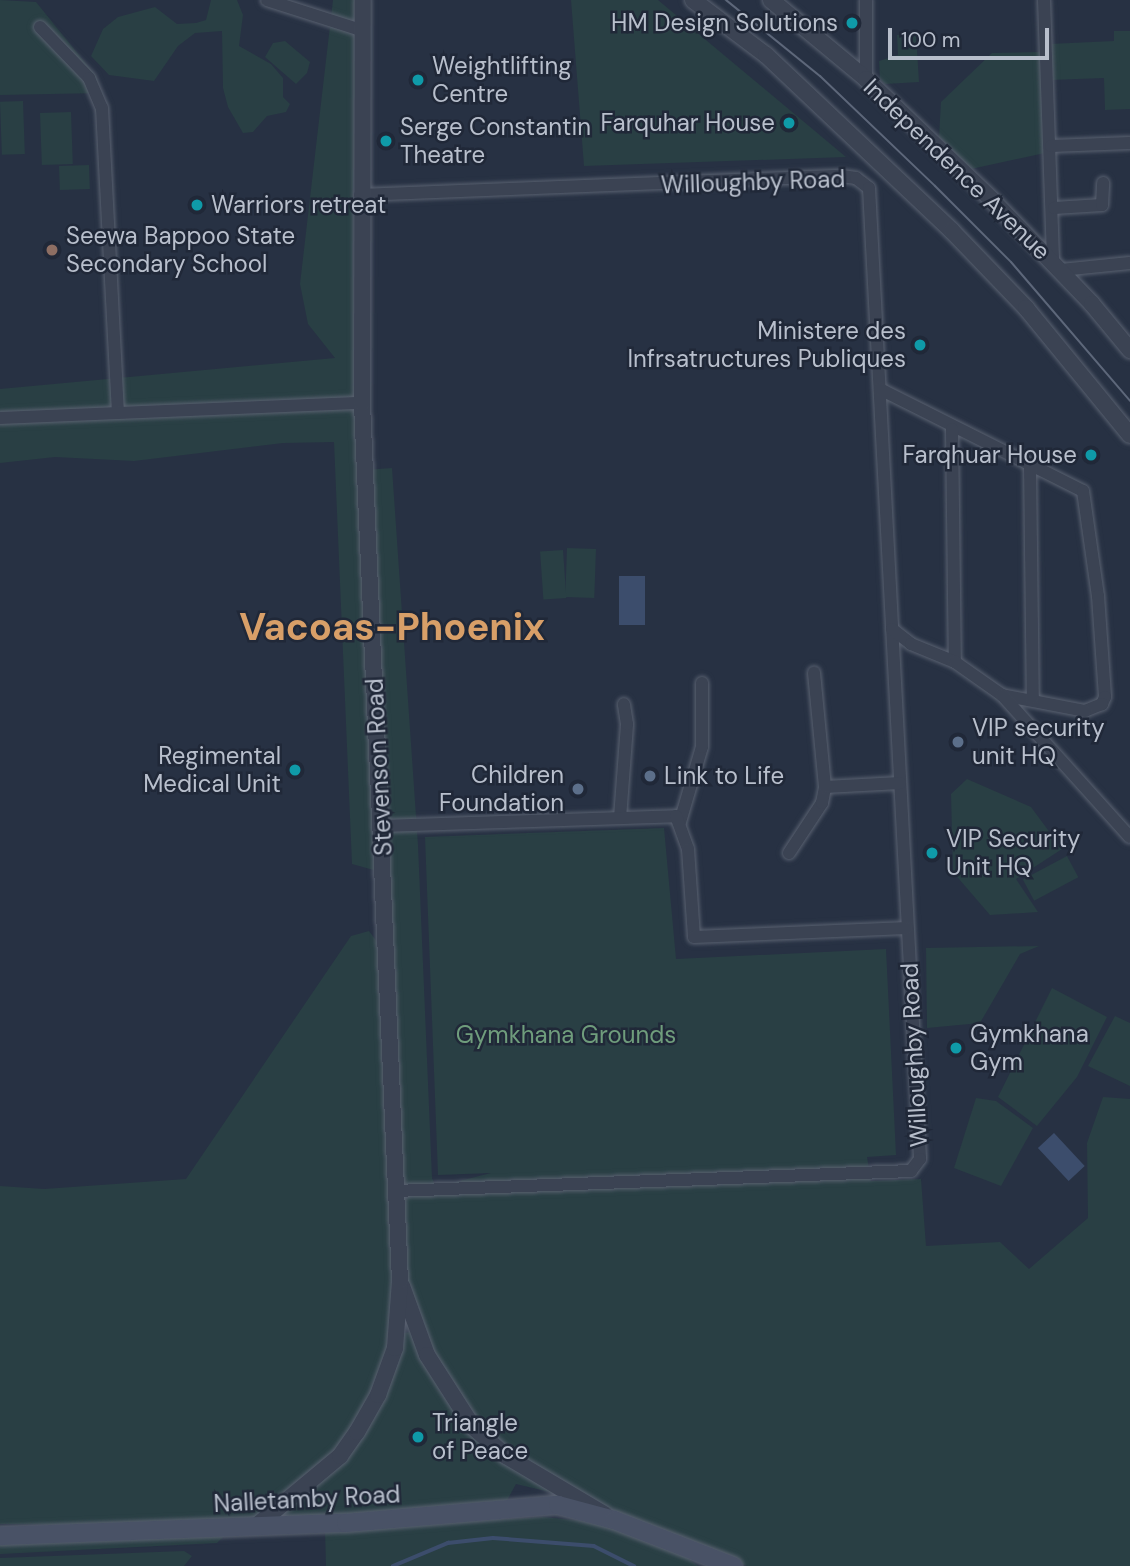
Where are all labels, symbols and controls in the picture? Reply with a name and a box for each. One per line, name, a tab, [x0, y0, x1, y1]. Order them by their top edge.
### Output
place label: HM Design Solutions	[611, 9, 838, 37]
scale bar	[892, 14, 1053, 58]
marker: HM Design Solutions	[844, 15, 860, 31]
text: 100 m	[901, 26, 961, 54]
place label: Weightlifting Centre	[432, 52, 572, 108]
marker: Weightlifting Centre	[410, 72, 426, 88]
street label: Independence Avenue	[858, 72, 1056, 266]
place label: Farquhar House	[601, 109, 775, 137]
place label: Serge Constantin Theatre	[400, 113, 591, 169]
marker: Farquhar House	[781, 115, 797, 131]
marker: Serge Constantin Theatre	[378, 133, 394, 149]
street label: Willoughby Road	[660, 164, 846, 200]
place label: Warriors retreat	[211, 191, 386, 219]
marker: Warriors retreat	[189, 197, 205, 213]
place label: Seewa Bappoo State Secondary School	[66, 222, 295, 278]
marker: Seewa Bappoo State Secondary School	[44, 242, 60, 258]
place label: Ministere des Infrsatructures Publiques	[627, 317, 906, 373]
marker: Ministere des Infrsatructures Publiques	[912, 337, 928, 353]
place label: Farqhuar House	[903, 441, 1077, 469]
marker: Farqhuar House	[1083, 447, 1099, 463]
district label: Vacoas-Phoenix	[239, 605, 545, 651]
street label: Stevenson Road	[360, 677, 398, 857]
place label: VIP security unit HQ	[972, 714, 1105, 770]
marker: VIP security unit HQ	[950, 734, 966, 750]
place label: Regimental Medical Unit	[143, 742, 281, 798]
place label: Children Foundation	[439, 761, 564, 817]
marker: Regimental Medical Unit	[287, 762, 303, 778]
place label: Link to Life	[664, 762, 784, 790]
marker: Link to Life	[642, 768, 658, 784]
marker: Children Foundation	[570, 781, 586, 797]
place label: VIP Security Unit HQ	[946, 825, 1080, 881]
marker: VIP Security Unit HQ	[924, 845, 940, 861]
street label: Willoughby Road	[895, 962, 933, 1148]
place label: Gymkhana Gym	[970, 1020, 1089, 1076]
park label: Gymkhana Grounds	[456, 1021, 676, 1049]
marker: Gymkhana Gym	[948, 1040, 964, 1056]
place label: Triangle of Peace	[432, 1409, 528, 1465]
marker: Triangle of Peace	[410, 1429, 426, 1445]
street label: Nalletamby Road	[213, 1480, 401, 1518]

